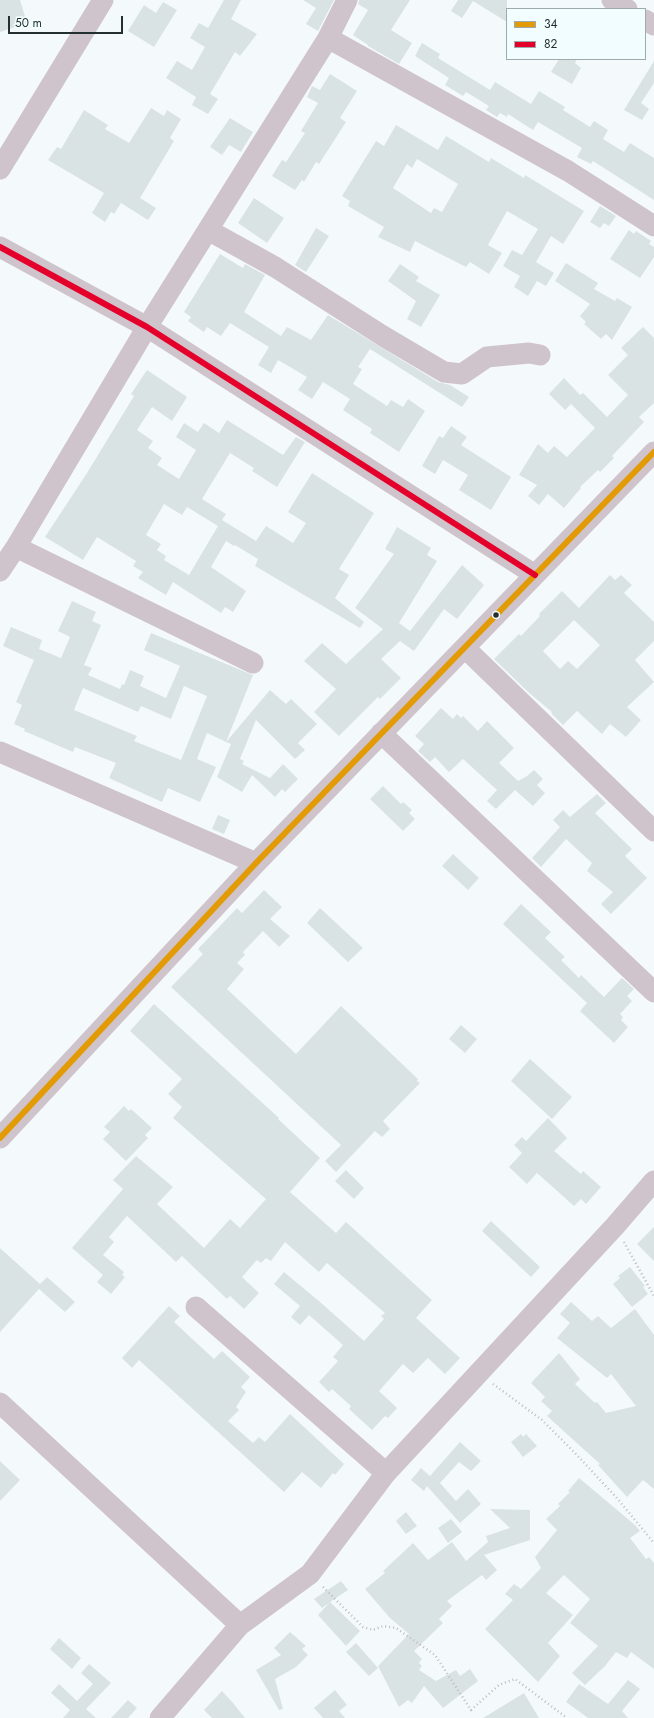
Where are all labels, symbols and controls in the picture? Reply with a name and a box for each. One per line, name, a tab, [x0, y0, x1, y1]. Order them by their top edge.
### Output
scale bar	[10, 8, 125, 34]
legend	[506, 8, 646, 60]
text: 50 m	[15, 14, 42, 32]
text: 34	[544, 15, 558, 33]
text: 82	[544, 35, 557, 53]
unlabelled marker	[491, 610, 501, 620]

